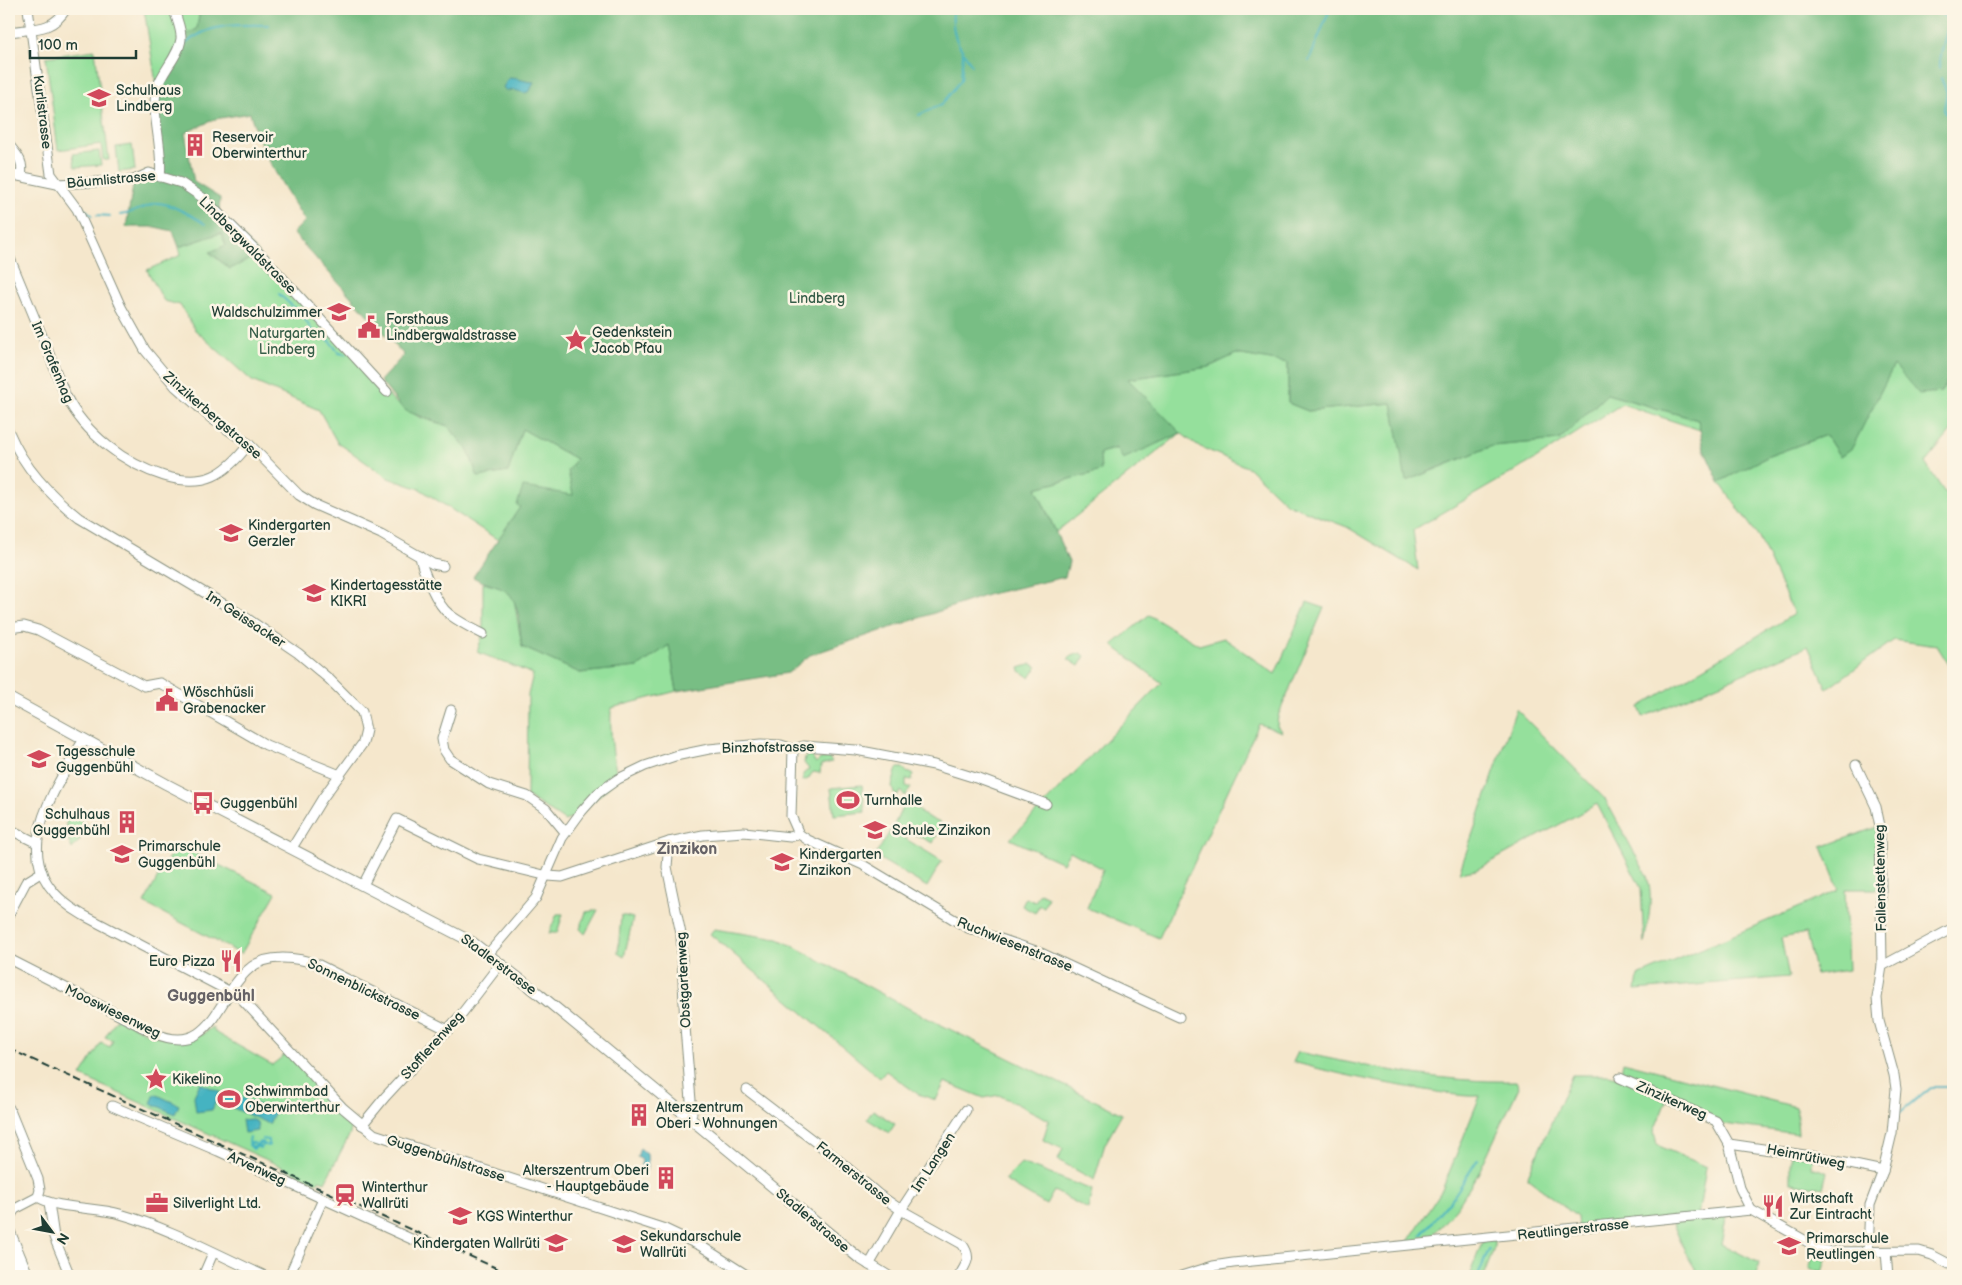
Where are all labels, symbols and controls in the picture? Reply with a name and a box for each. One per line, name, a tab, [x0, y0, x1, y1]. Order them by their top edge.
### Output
scale bar	[30, 28, 136, 60]
text: 100 m	[38, 36, 78, 55]
street label: Kurlistrasse	[30, 74, 55, 150]
place label: Schulhaus Lindberg	[116, 82, 181, 115]
school or university icon: Schulhaus Lindberg	[86, 85, 112, 111]
place label: Reservoir Oberwinterthur	[212, 129, 308, 162]
building icon: Reservoir Oberwinterthur	[182, 132, 208, 158]
street label: Bäumlistrasse	[66, 167, 156, 192]
street label: Lindbergwaldstrasse	[195, 193, 300, 298]
park label: Lindberg	[789, 290, 845, 307]
school or university icon: Waldschulzimmer	[326, 299, 352, 325]
place label: Waldschulzimmer	[212, 304, 323, 321]
place label: Forsthaus Lindbergwaldstrasse	[386, 311, 517, 344]
public building icon: Forsthaus Lindbergwaldstrasse	[356, 314, 382, 340]
street label: Im Grafenhag	[28, 319, 77, 405]
place label: Gedenkstein Jacob Pfau	[592, 324, 672, 357]
park label: Naturgarten Lindberg	[249, 325, 325, 358]
place icon: Gedenkstein Jacob Pfau	[563, 327, 589, 353]
street label: Zinzikerbergstrasse	[159, 367, 265, 463]
place label: Kindergarten Gerzler	[248, 517, 331, 550]
school or university icon: Kindergarten Gerzler	[218, 520, 244, 546]
place label: Kindertagesstätte KIKRI	[330, 577, 442, 610]
school or university icon: Kindertagesstätte KIKRI	[301, 580, 327, 606]
street label: Im Geissacker	[203, 588, 289, 652]
place label: Wöschhüsli Grabenacker	[183, 684, 267, 717]
public building icon: Wöschhüsli Grabenacker	[154, 687, 180, 713]
street label: Binzhofstrasse	[721, 738, 815, 757]
place label: Tagesschule Guggenbühl	[56, 743, 135, 776]
school or university icon: Tagesschule Guggenbühl	[26, 746, 52, 772]
sports icon: Turnhalle	[835, 787, 861, 813]
bus stop icon: Guggenbühl	[190, 790, 216, 816]
place label: Turnhalle	[864, 792, 922, 809]
place label: Guggenbühl	[220, 795, 297, 812]
place label: Schulhaus Guggenbühl	[33, 806, 110, 839]
building icon: Schulhaus Guggenbühl	[114, 809, 140, 835]
school or university icon: Schule Zinzikon	[862, 817, 888, 843]
place label: Schule Zinzikon	[892, 822, 991, 839]
street label: Fallenstettenweg	[1871, 824, 1890, 932]
place label: Primarschule Guggenbühl	[138, 838, 221, 871]
district label: Zinzikon	[657, 840, 717, 859]
school or university icon: Primarschule Guggenbühl	[109, 841, 135, 867]
place label: Kindergarten Zinzikon	[798, 846, 882, 879]
school or university icon: Kindergarten Zinzikon	[769, 849, 795, 875]
street label: Ruchwiesenstrasse	[955, 914, 1075, 975]
street label: Stadlerstrasse	[457, 930, 540, 998]
street label: Obstgartenweg	[672, 931, 695, 1028]
restaurant icon: Euro Pizza	[218, 948, 244, 974]
place label: Euro Pizza	[149, 953, 215, 970]
street label: Sonnenblickstrasse	[305, 955, 423, 1024]
street label: Mooswiesenweg	[62, 981, 163, 1042]
district label: Guggenbühl	[167, 987, 255, 1006]
street label: Stofflerenweg	[397, 1008, 467, 1083]
place icon: Kikelino	[143, 1066, 169, 1092]
place label: Kikelino	[172, 1071, 222, 1088]
street label: Zinzikerweg	[1633, 1077, 1710, 1124]
place label: Schwimmbad Oberwinterthur	[245, 1083, 341, 1116]
sports icon: Schwimmbad Oberwinterthur	[216, 1086, 242, 1112]
place label: Alterszentrum Oberi - Wohnungen	[656, 1099, 778, 1132]
building icon: Alterszentrum Oberi - Wohnungen	[626, 1102, 652, 1128]
street label: Im Langen	[908, 1129, 959, 1195]
street label: Guggenbühlstrasse	[385, 1131, 507, 1186]
street label: Farmerstrasse	[813, 1138, 895, 1209]
street label: Heimrütiweg	[1765, 1141, 1847, 1172]
street label: Arvenweg	[225, 1148, 288, 1189]
place label: Alterszentrum Oberi - Hauptgebäude	[523, 1162, 649, 1195]
building icon: Alterszentrum Oberi - Hauptgebäude	[653, 1165, 679, 1191]
place label: Winterthur Wallrüti	[362, 1179, 428, 1212]
station icon: Winterthur Wallrüti	[332, 1182, 358, 1208]
street label: Stadlerstrasse	[772, 1185, 853, 1256]
office icon: Silverlight Ltd.	[144, 1190, 170, 1216]
place label: Wirtschaft Zur Eintracht	[1789, 1190, 1872, 1223]
restaurant icon: Wirtschaft Zur Eintracht	[1760, 1193, 1786, 1219]
place label: Silverlight Ltd.	[173, 1195, 261, 1212]
school or university icon: KGS Winterthur	[447, 1203, 473, 1229]
north arrow	[28, 1208, 78, 1258]
place label: KGS Winterthur	[476, 1208, 573, 1225]
street label: Reutlingerstrasse	[1516, 1215, 1630, 1244]
place label: Sekundarschule Wallrüti	[640, 1228, 741, 1261]
text: N	[53, 1230, 73, 1248]
school or university icon: Kindergaten Wallrüti	[543, 1230, 569, 1256]
place label: Primarschule Reutlingen	[1806, 1230, 1889, 1263]
school or university icon: Sekundarschule Wallrüti	[611, 1231, 637, 1257]
school or university icon: Primarschule Reutlingen	[1776, 1233, 1802, 1259]
place label: Kindergaten Wallrüti	[413, 1235, 540, 1252]

